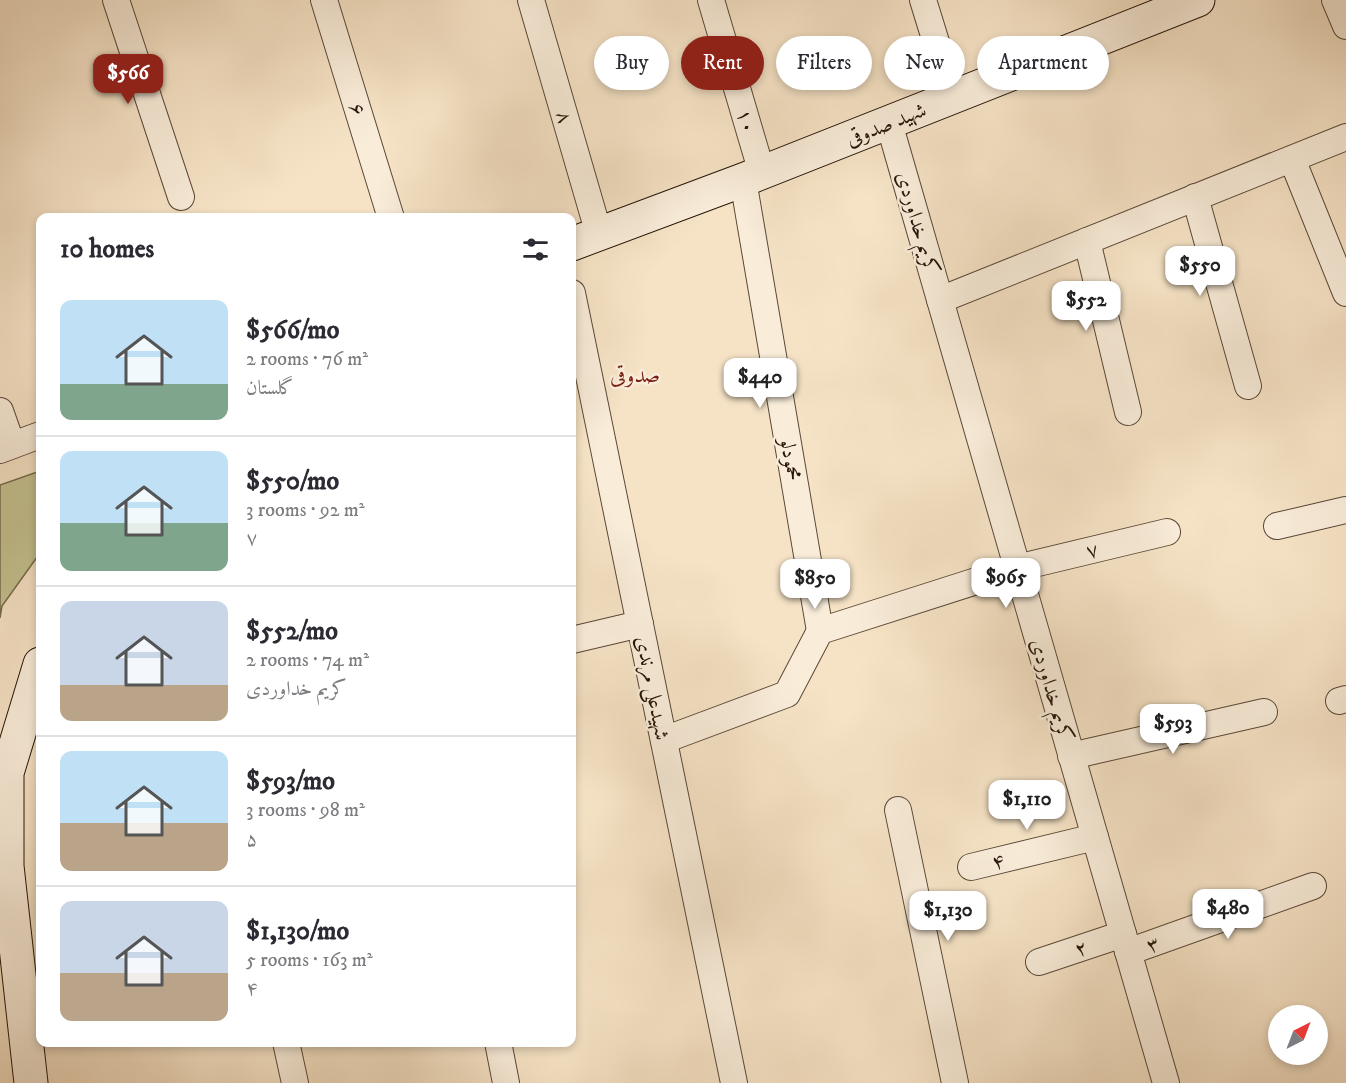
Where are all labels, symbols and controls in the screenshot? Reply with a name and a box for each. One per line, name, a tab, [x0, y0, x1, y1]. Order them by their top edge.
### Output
chip: Buy	[594, 36, 669, 90]
chip: Rent	[681, 36, 764, 90]
chip: Filters	[776, 36, 872, 90]
chip: New	[884, 36, 965, 90]
chip: Apartment	[977, 36, 1109, 90]
pin: $566	[92, 54, 164, 105]
text: $566	[107, 61, 149, 86]
street label: شهید صدوقی	[842, 97, 930, 153]
street label: ۶	[343, 100, 371, 119]
street label: ۱۰	[730, 106, 762, 137]
street label: ۸	[550, 108, 578, 127]
street label: کریم خداوردی	[886, 169, 944, 279]
text: 10 homes	[60, 233, 154, 266]
icon: filters	[519, 233, 552, 266]
pin: $550	[1164, 246, 1236, 297]
text: $550	[1179, 253, 1221, 278]
pin: $552	[1050, 281, 1122, 332]
text: $552	[1066, 288, 1106, 313]
text: $566/mo	[246, 314, 339, 347]
icon: home	[108, 324, 180, 396]
text: 2 rooms · 76 m²	[246, 347, 368, 372]
pin: $440	[724, 358, 796, 409]
district label: صدوقی	[610, 362, 660, 389]
text: $440	[738, 365, 782, 390]
text: گلستان	[246, 376, 294, 401]
street label: محمودلو	[773, 434, 807, 483]
text: $550/mo	[246, 465, 339, 498]
icon: home	[108, 475, 180, 547]
text: 3 rooms · 92 m²	[246, 498, 365, 523]
text: ۷	[246, 527, 258, 552]
street label: ۷	[1083, 537, 1101, 565]
pin: $965	[970, 558, 1042, 609]
pin: $850	[779, 559, 851, 610]
text: $965	[985, 565, 1027, 590]
text: $850	[794, 566, 836, 591]
text: $552/mo	[246, 615, 338, 648]
icon: home	[108, 625, 180, 697]
street label: شهیدعلی مرندی	[627, 634, 675, 743]
street label: کریم خداوردی	[1020, 636, 1078, 746]
text: 2 rooms · 74 m²	[246, 648, 369, 673]
text: کریم خداوردی	[246, 677, 347, 702]
pin: $593	[1137, 704, 1209, 755]
text: $593	[1154, 711, 1192, 736]
text: $593/mo	[246, 765, 335, 798]
icon: home	[108, 775, 180, 847]
pin: $1,110	[978, 780, 1076, 831]
text: $1,110	[1002, 787, 1052, 812]
text: 3 rooms · 98 m²	[246, 798, 365, 823]
text: ۵	[246, 827, 258, 852]
street label: ۴	[989, 848, 1007, 876]
pin: $480	[1192, 889, 1264, 940]
pin: $1,130	[899, 891, 997, 942]
text: $480	[1206, 896, 1250, 921]
text: $1,130	[923, 898, 973, 923]
text: $1,130/mo	[246, 915, 349, 948]
icon: home	[108, 925, 180, 997]
street label: ۳	[1143, 931, 1164, 959]
street label: ۲	[1071, 935, 1091, 963]
text: 5 rooms · 163 m²	[246, 948, 373, 973]
text: ۴	[246, 977, 258, 1002]
north arrow	[1268, 1005, 1328, 1065]
map controls	[1268, 1005, 1328, 1065]

